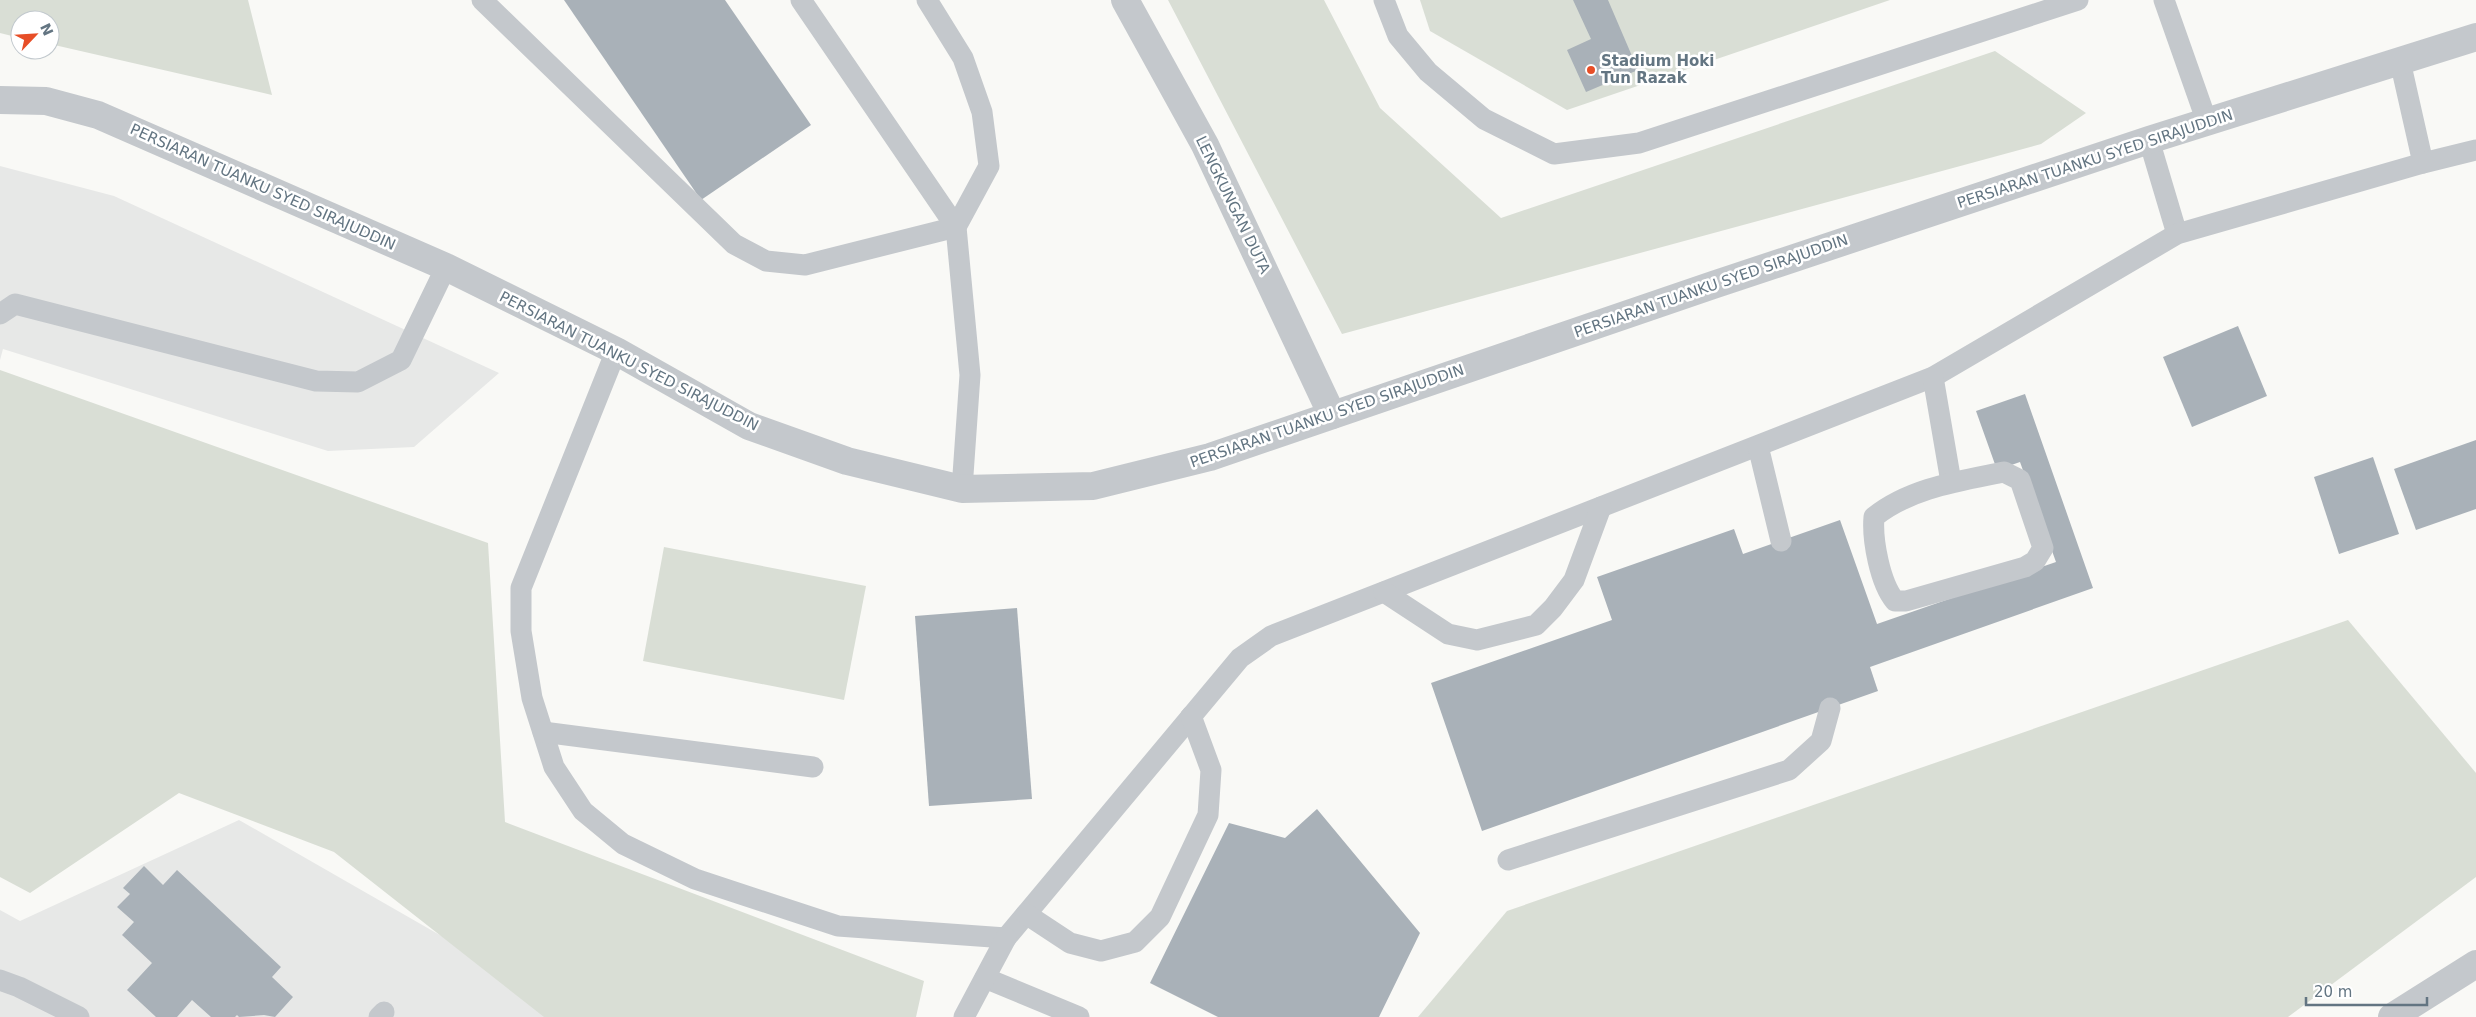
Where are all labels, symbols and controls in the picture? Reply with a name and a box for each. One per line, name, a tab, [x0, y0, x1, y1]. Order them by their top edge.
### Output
north arrow	[10, 10, 60, 60]
text: N	[37, 21, 57, 38]
place label: Stadium Hoki Tun Razak	[1601, 52, 1714, 87]
marker: Stadium Hoki Tun Razak	[1585, 64, 1597, 76]
street label: PERSIARAN TUANKU SYED SIRAJUDDIN	[1955, 106, 2235, 212]
street label: PERSIARAN TUANKU SYED SIRAJUDDIN	[127, 120, 399, 254]
street label: LENGKUNGAN DUTA	[1192, 133, 1275, 277]
street label: PERSIARAN TUANKU SYED SIRAJUDDIN	[1572, 230, 1850, 342]
street label: PERSIARAN TUANKU SYED SIRAJUDDIN	[496, 287, 762, 435]
street label: PERSIARAN TUANKU SYED SIRAJUDDIN	[1188, 360, 1466, 472]
scale bar	[2306, 974, 2427, 1006]
text: 20 m	[2314, 983, 2352, 1001]

